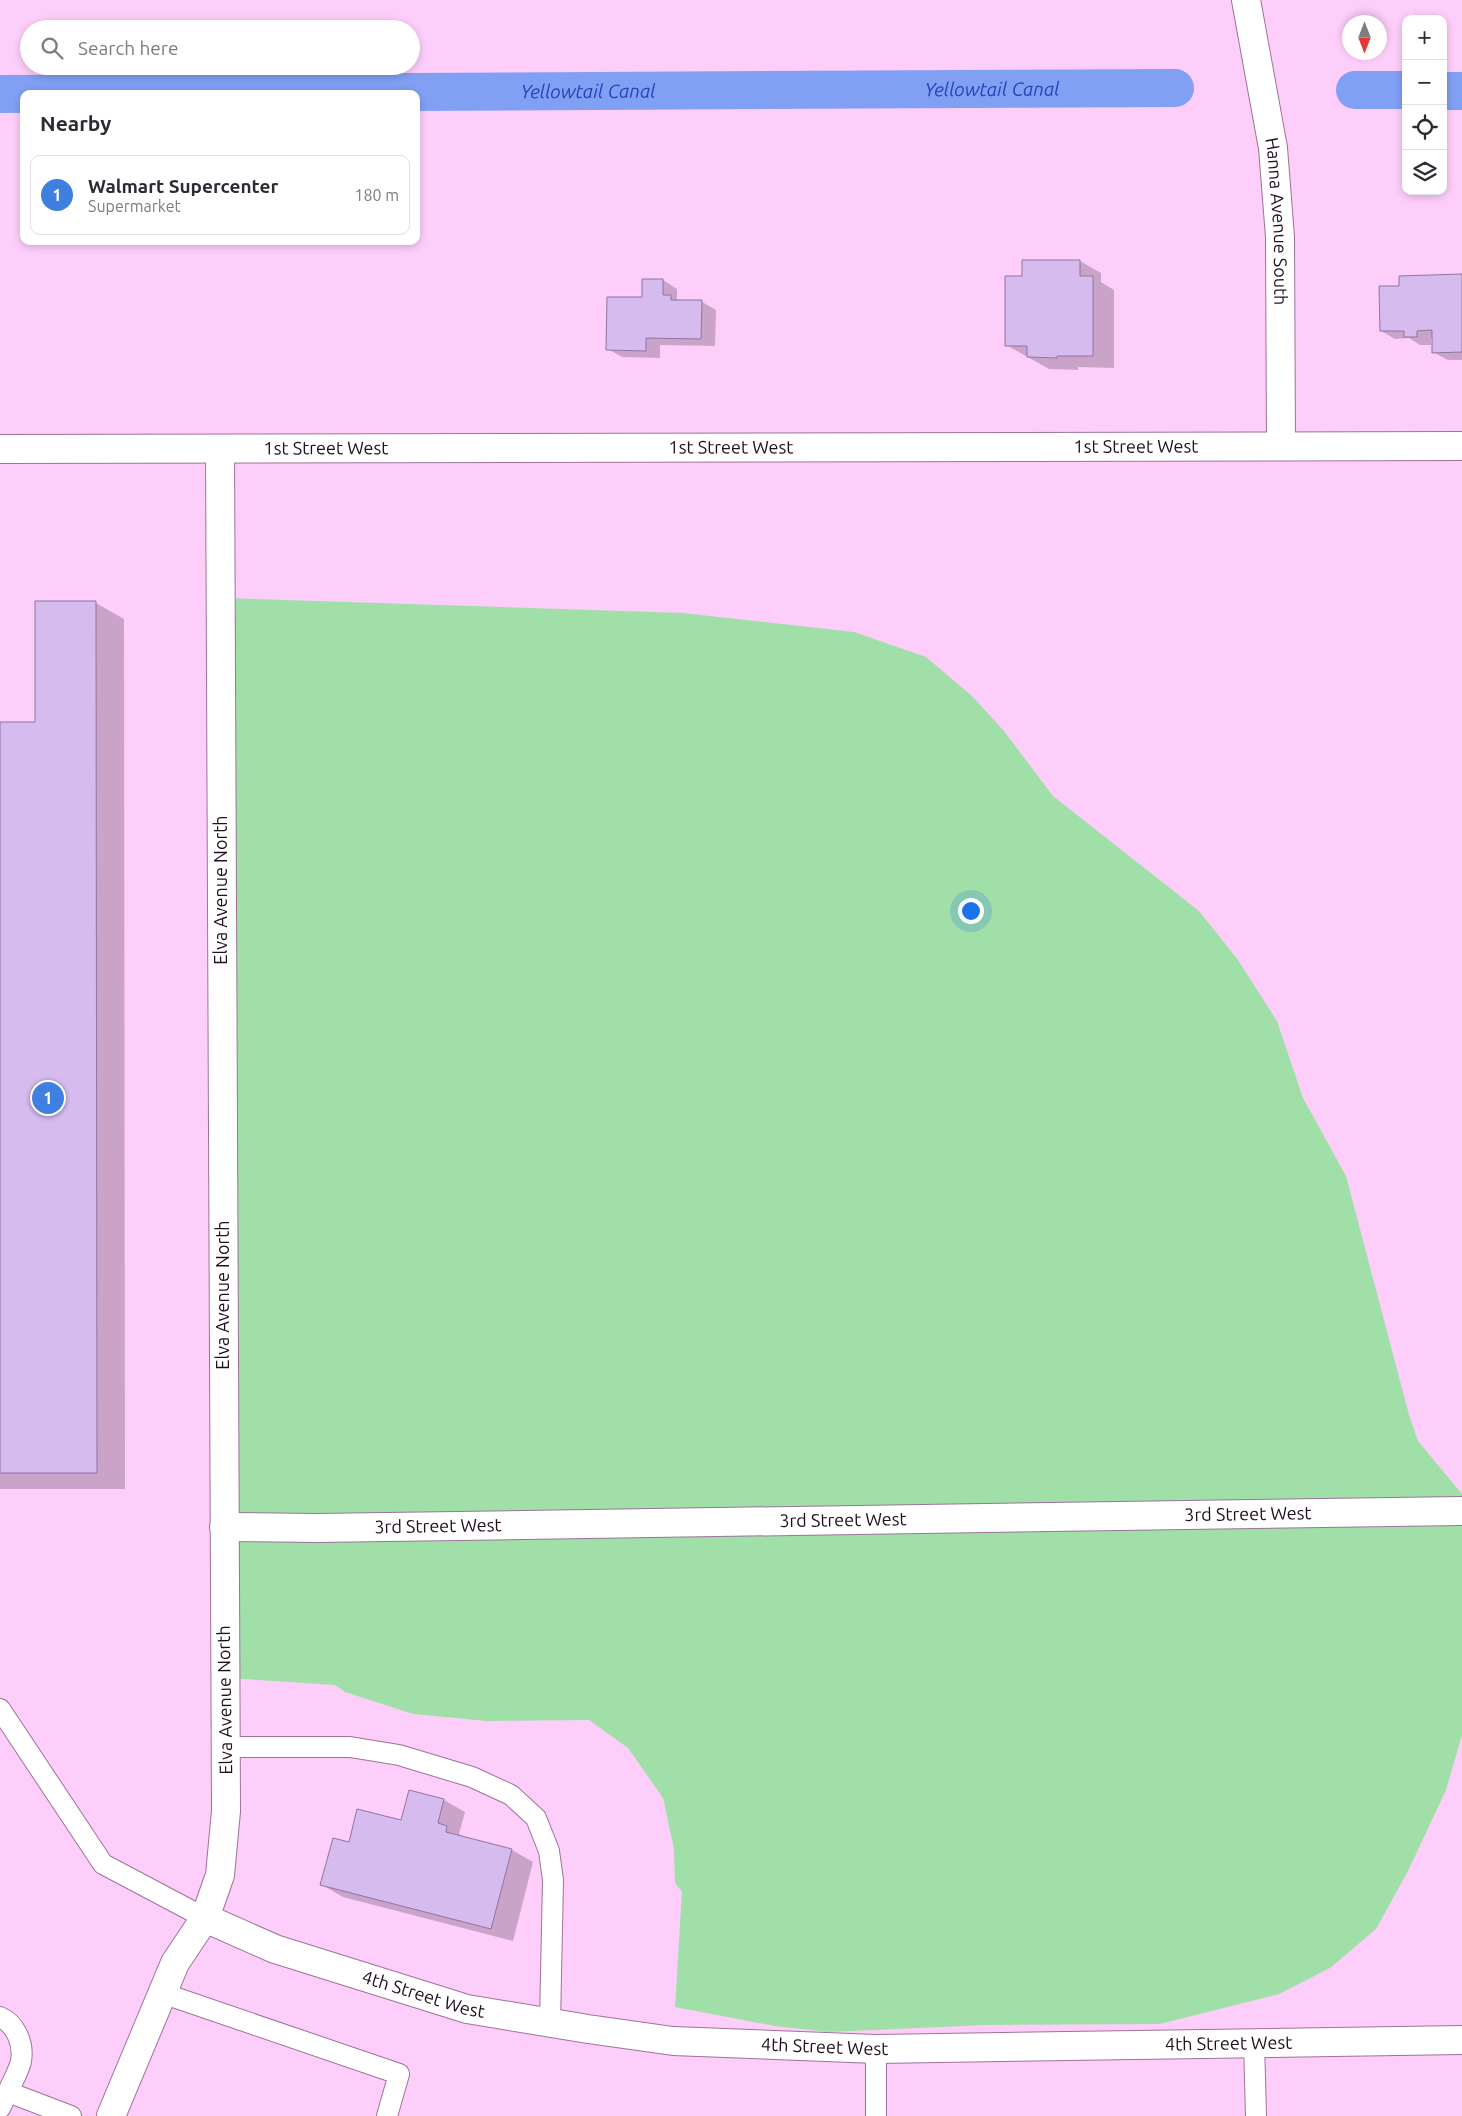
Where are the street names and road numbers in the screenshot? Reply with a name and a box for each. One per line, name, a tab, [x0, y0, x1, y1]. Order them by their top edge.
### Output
street label: Hanna Avenue South	[1262, 136, 1291, 305]
street label: 1st Street West	[669, 436, 793, 457]
street label: 1st Street West	[1074, 436, 1198, 456]
street label: 1st Street West	[264, 437, 388, 457]
street label: Elva Avenue North	[210, 815, 230, 965]
street label: Elva Avenue North	[212, 1220, 232, 1370]
street label: 3rd Street West	[1184, 1502, 1312, 1524]
street label: 3rd Street West	[779, 1508, 907, 1530]
street label: 3rd Street West	[374, 1514, 502, 1536]
street label: Elva Avenue North	[213, 1625, 235, 1775]
street label: 4th Street West	[360, 1966, 486, 2021]
street label: 4th Street West	[1165, 2032, 1292, 2054]
street label: 4th Street West	[761, 2033, 888, 2058]

